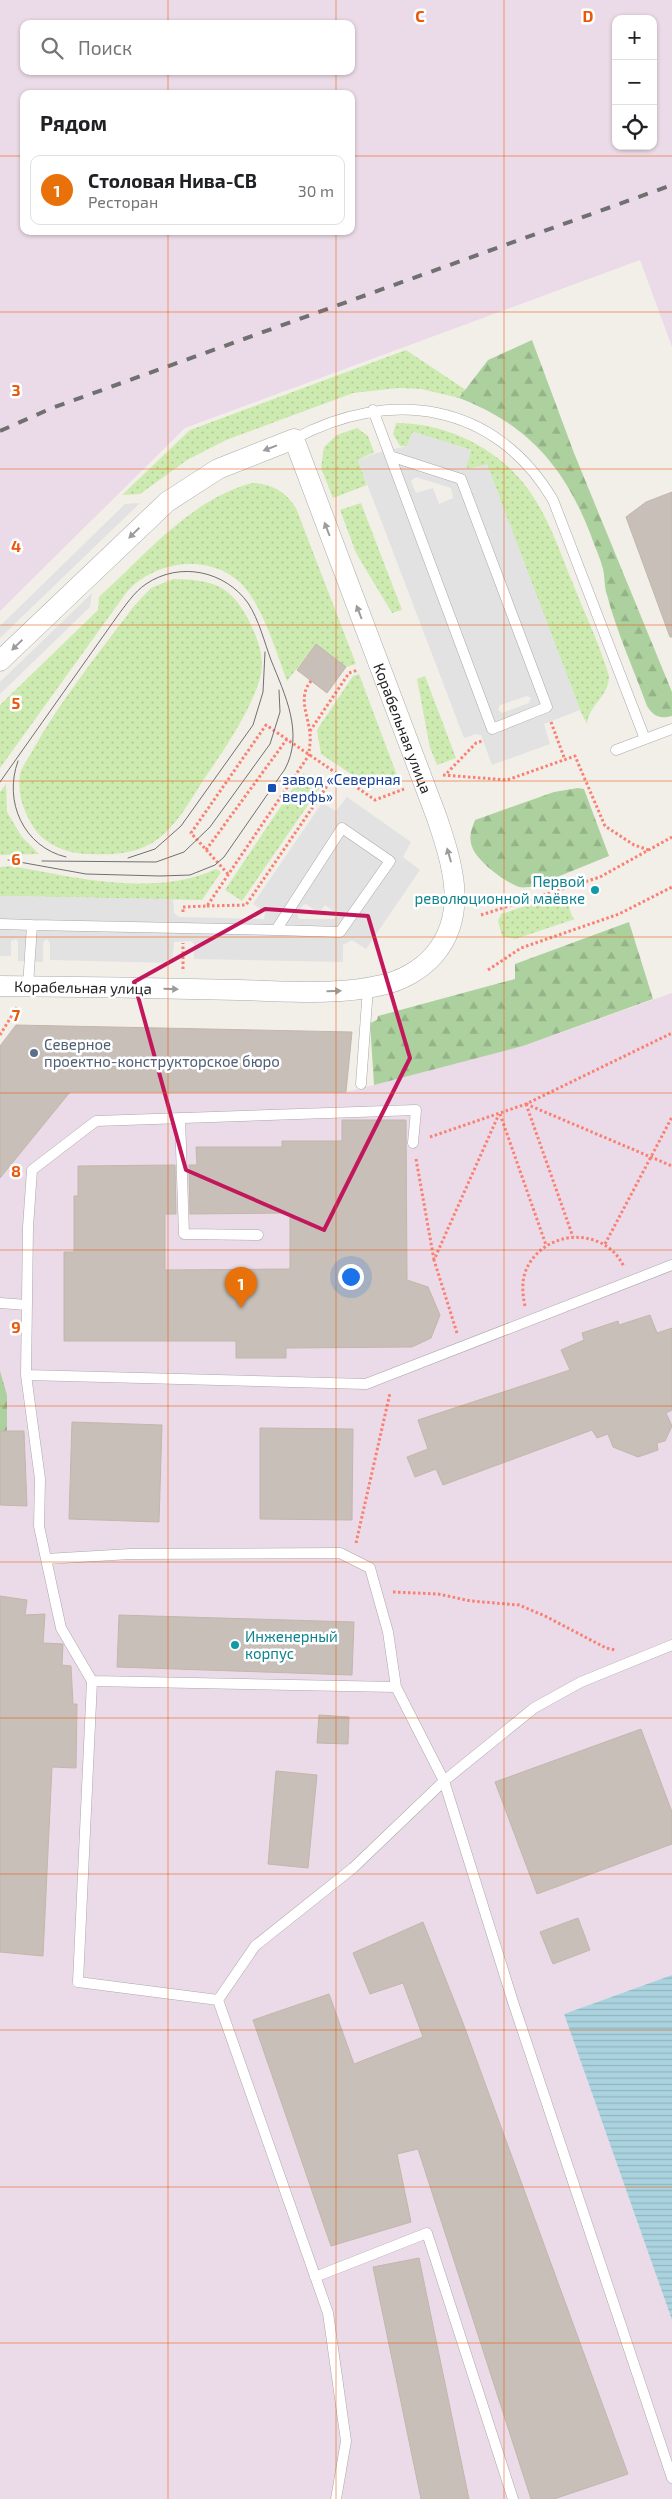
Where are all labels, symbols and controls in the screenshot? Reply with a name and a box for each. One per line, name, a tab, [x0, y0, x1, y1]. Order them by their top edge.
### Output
text: C	[415, 6, 425, 25]
text: D	[583, 6, 594, 25]
map controls	[612, 15, 657, 150]
button: +	[612, 15, 657, 60]
search box	[20, 20, 355, 75]
icon: search	[38, 34, 66, 62]
text: Поиск	[78, 36, 132, 59]
button: −	[612, 60, 657, 105]
button: locate	[612, 105, 657, 150]
text: Рядом	[40, 110, 107, 135]
text: Столовая Нива-СВ	[88, 169, 257, 192]
text: 1	[54, 181, 60, 200]
text: 30 m	[298, 181, 334, 200]
text: Ресторан	[88, 192, 158, 211]
text: 3	[11, 380, 21, 399]
one-way arrow	[263, 445, 278, 452]
one-way arrow	[323, 521, 331, 536]
one-way arrow	[128, 527, 140, 539]
text: 4	[11, 536, 21, 555]
one-way arrow	[354, 605, 362, 619]
one-way arrow	[11, 639, 23, 651]
street label: Корабельная улица	[370, 660, 436, 796]
text: 5	[12, 693, 21, 712]
place label: завод «Северная верфь»	[282, 770, 401, 805]
marker: завод «Северная верфь»	[266, 782, 278, 794]
one-way arrow	[444, 848, 452, 863]
text: 6	[11, 849, 21, 868]
place label: Первой революционной маёвке	[415, 872, 585, 907]
marker: Первой революционной маёвке	[589, 884, 601, 896]
street label: Корабельная улица	[14, 977, 152, 998]
one-way arrow	[163, 985, 179, 993]
one-way arrow	[326, 986, 342, 994]
text: 7	[12, 1005, 21, 1024]
place label: Северное проектно-конструкторское бюро	[44, 1035, 280, 1071]
marker: Северное проектно-конструкторское бюро	[28, 1047, 40, 1059]
text: 8	[11, 1161, 21, 1180]
your location	[338, 1264, 364, 1290]
pin: 1	[225, 1267, 257, 1308]
text: 9	[11, 1317, 21, 1336]
place label: Инженерный корпус	[245, 1627, 338, 1663]
marker: Инженерный корпус	[229, 1639, 241, 1651]

